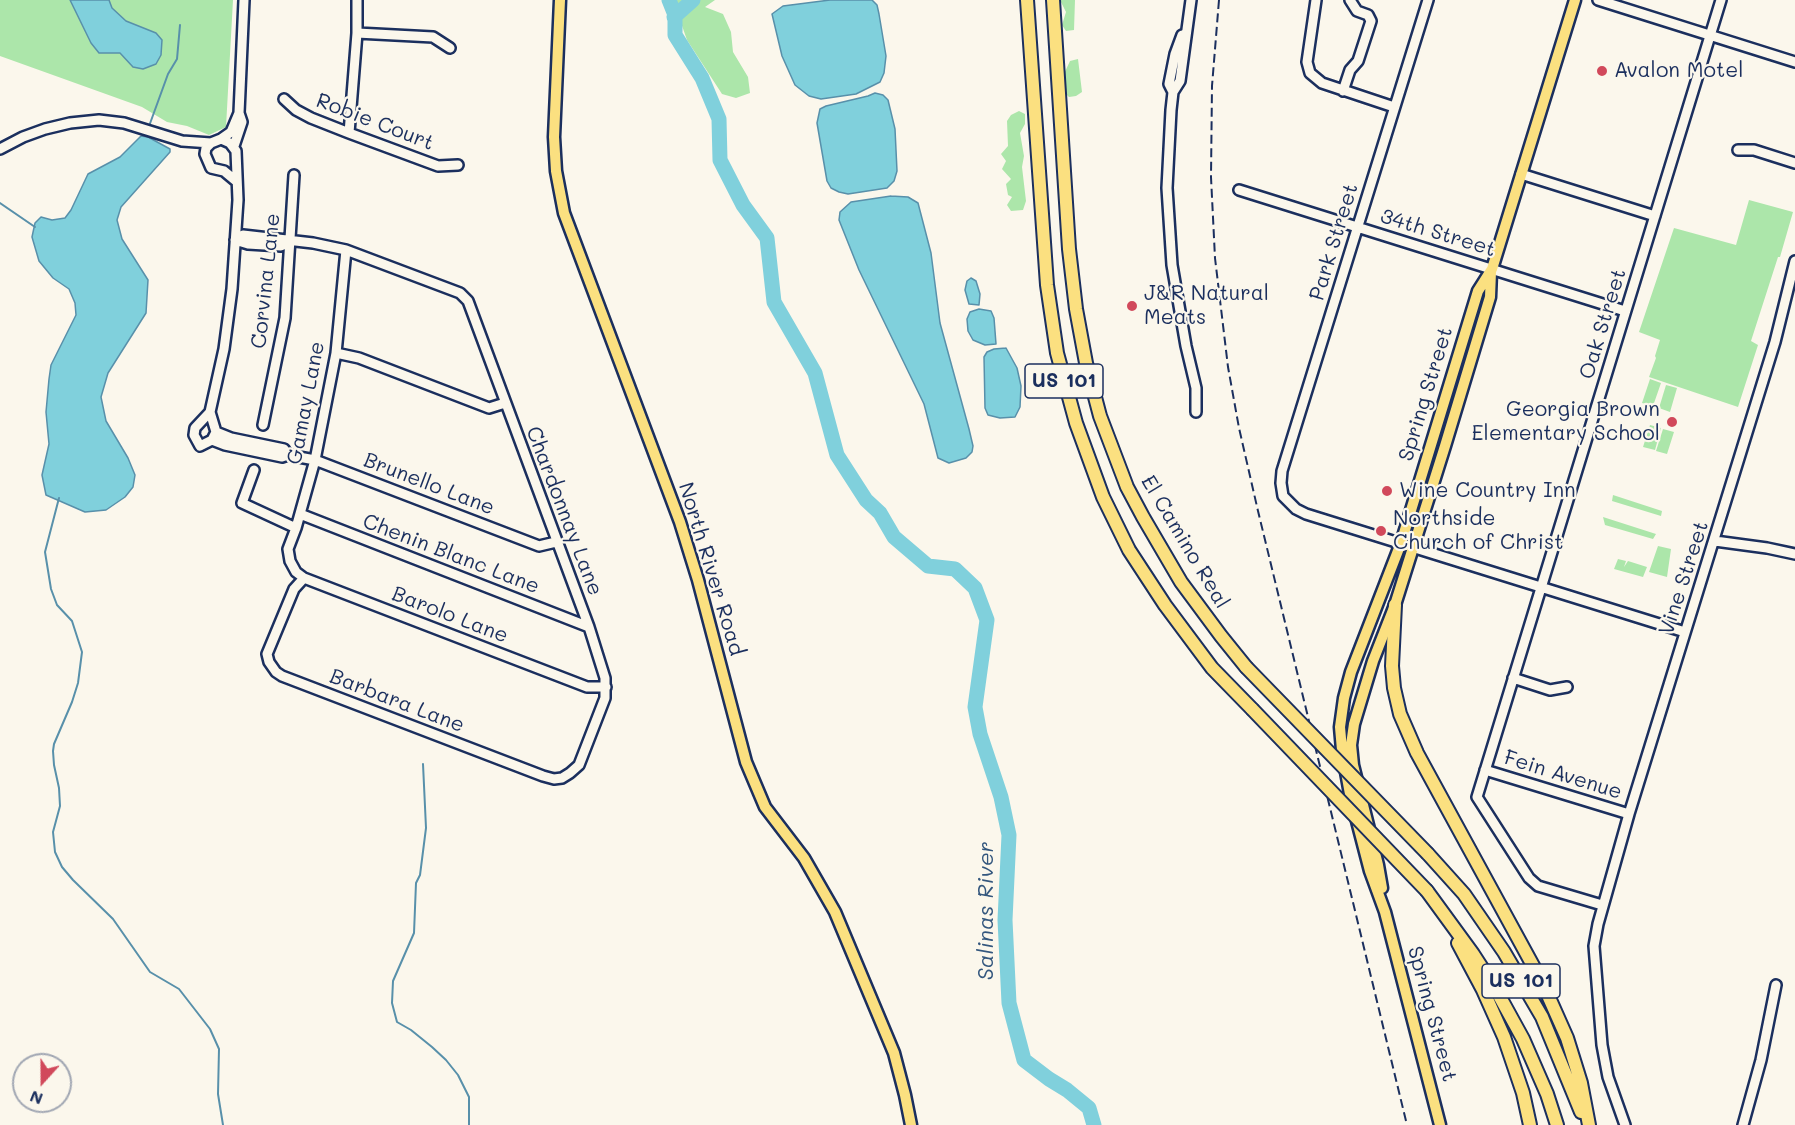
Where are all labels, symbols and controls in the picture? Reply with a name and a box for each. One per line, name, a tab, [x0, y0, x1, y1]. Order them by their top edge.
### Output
place label: Avalon Motel	[1614, 58, 1743, 84]
marker: Avalon Motel	[1595, 64, 1609, 78]
street label: Robie Court	[313, 88, 437, 156]
street label: Park Street	[1304, 180, 1364, 304]
street label: 34th Street	[1377, 204, 1499, 262]
street label: Corvina Lane	[246, 212, 286, 350]
street label: Oak Street	[1574, 266, 1632, 382]
place label: J&R Natural Meats	[1144, 281, 1269, 331]
marker: J&R Natural Meats	[1125, 299, 1139, 313]
street label: Spring Street	[1394, 324, 1458, 464]
street label: Gamay Lane	[282, 339, 330, 467]
road number: US 101	[1025, 364, 1103, 398]
place label: Georgia Brown Elementary School	[1472, 397, 1660, 447]
marker: Georgia Brown Elementary School	[1665, 415, 1679, 429]
street label: Chardonnay Lane	[520, 423, 608, 599]
street label: Brunello Lane	[360, 447, 498, 521]
street label: El Camino Real	[1135, 471, 1235, 613]
place label: Wine Country Inn	[1399, 478, 1576, 504]
street label: North River Road	[673, 479, 749, 659]
marker: Wine Country Inn	[1380, 484, 1394, 498]
place label: Northside Church of Christ	[1393, 506, 1563, 556]
street label: Chenin Blanc Lane	[359, 509, 543, 599]
street label: Vine Street	[1654, 518, 1714, 638]
marker: Northside Church of Christ	[1374, 524, 1388, 538]
street label: Barolo Lane	[388, 581, 512, 649]
street label: Barbara Lane	[326, 664, 468, 738]
street label: Fein Avenue	[1501, 745, 1625, 805]
water label: Salinas River	[973, 841, 999, 981]
street label: Spring Street	[1402, 944, 1462, 1084]
road number: US 101	[1482, 964, 1560, 998]
north arrow	[12, 1053, 72, 1113]
text: N	[27, 1086, 46, 1110]

